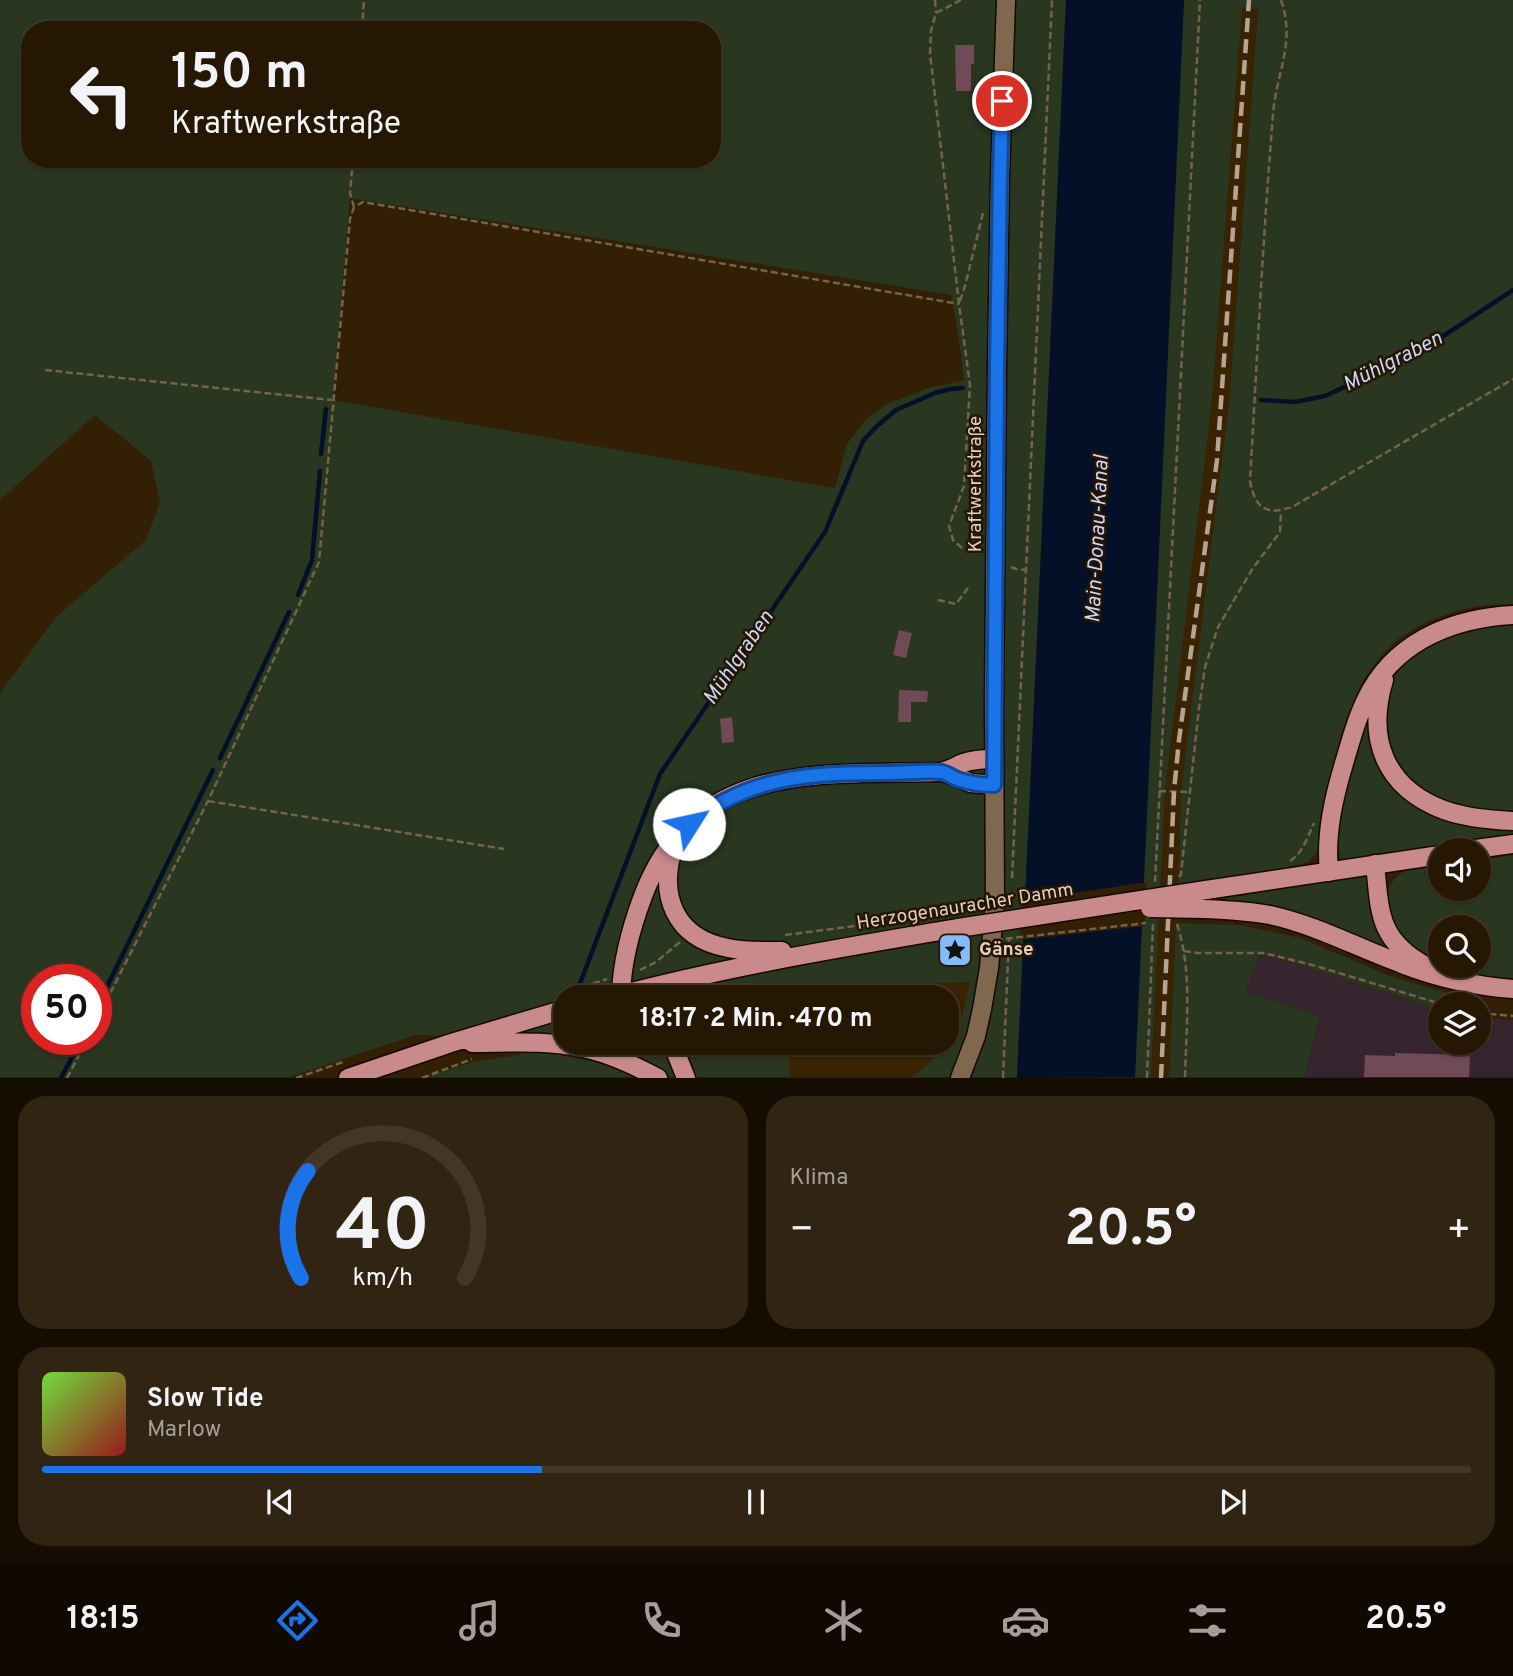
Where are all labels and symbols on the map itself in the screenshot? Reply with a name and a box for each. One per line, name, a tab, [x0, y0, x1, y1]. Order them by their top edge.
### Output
pin	[972, 71, 1032, 131]
water label: Mühlgraben	[1339, 325, 1448, 399]
street label: Kraftwerkstraße	[964, 416, 988, 552]
water label: Main-Donau-Kanal	[1080, 453, 1116, 624]
water label: Mühlgraben	[698, 605, 781, 710]
position arrow	[652, 787, 726, 861]
street label: Herzogenauracher Damm	[855, 878, 1075, 936]
place icon: Gänse	[936, 931, 974, 969]
place label: Gänse	[979, 938, 1034, 962]
speed limit sign: 50	[21, 964, 112, 1055]

